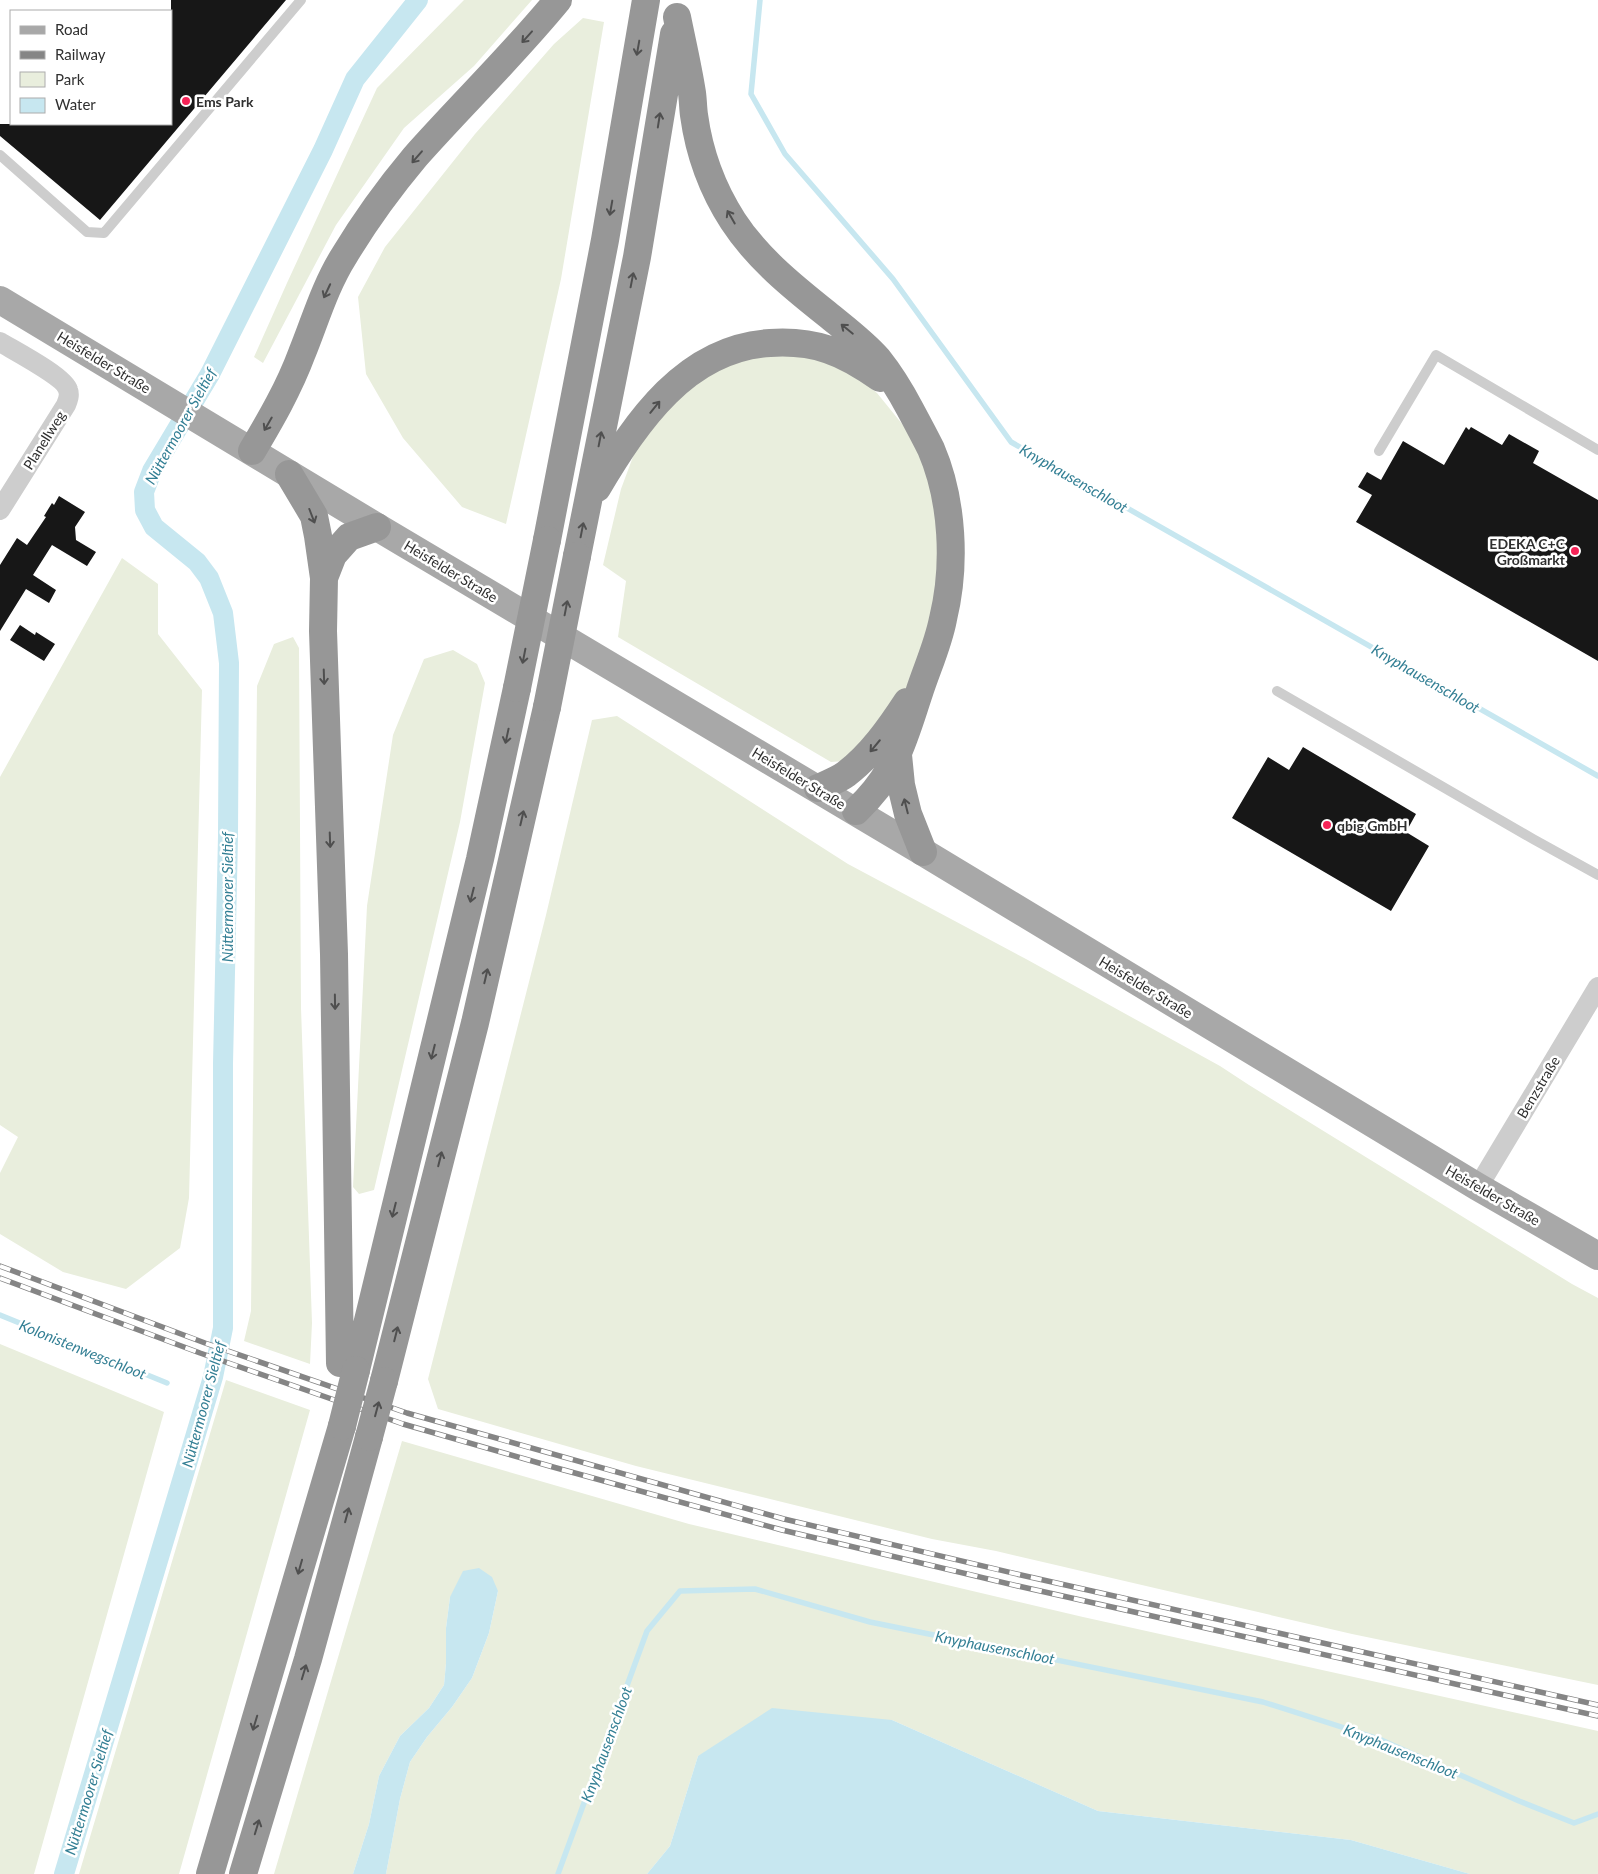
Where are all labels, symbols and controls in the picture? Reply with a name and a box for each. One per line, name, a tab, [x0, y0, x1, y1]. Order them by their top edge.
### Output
legend	[10, 10, 172, 125]
text: Road	[55, 20, 88, 38]
one-way arrow	[521, 31, 533, 44]
one-way arrow	[632, 40, 642, 56]
text: Railway	[55, 45, 106, 63]
text: Park	[55, 70, 85, 88]
place label: Ems Park	[196, 93, 254, 110]
text: Water	[55, 95, 96, 113]
marker: Ems Park	[180, 95, 192, 107]
one-way arrow	[655, 112, 665, 128]
one-way arrow	[411, 150, 422, 163]
one-way arrow	[605, 200, 615, 216]
one-way arrow	[725, 210, 735, 224]
one-way arrow	[628, 272, 637, 288]
one-way arrow	[321, 283, 331, 298]
one-way arrow	[840, 324, 853, 335]
street label: Heisfelder Straße	[54, 327, 154, 397]
water label: Nüttermoorer Sieltief	[141, 364, 220, 487]
one-way arrow	[649, 400, 660, 413]
street label: Planellweg	[19, 408, 69, 472]
one-way arrow	[262, 417, 272, 431]
one-way arrow	[596, 431, 605, 447]
water label: Knyphausenschloot	[1017, 440, 1132, 517]
one-way arrow	[308, 508, 318, 523]
one-way arrow	[578, 522, 587, 538]
place label: EDEKA C+C Großmarkt	[1489, 535, 1566, 568]
street label: Heisfelder Straße	[401, 536, 501, 606]
marker: EDEKA C+C Großmarkt	[1569, 545, 1581, 557]
one-way arrow	[562, 601, 572, 617]
water label: Knyphausenschloot	[1369, 640, 1484, 717]
one-way arrow	[519, 648, 528, 664]
one-way arrow	[320, 669, 329, 685]
one-way arrow	[502, 728, 511, 744]
one-way arrow	[869, 739, 880, 752]
street label: Heisfelder Straße	[749, 743, 849, 813]
one-way arrow	[901, 799, 910, 815]
one-way arrow	[518, 810, 527, 826]
place label: qbig GmbH	[1337, 817, 1408, 834]
marker: qbig GmbH	[1321, 819, 1333, 831]
water label: Nüttermoorer Sieltief	[218, 831, 236, 962]
one-way arrow	[326, 832, 335, 848]
one-way arrow	[466, 886, 476, 902]
street label: Heisfelder Straße	[1096, 952, 1196, 1022]
one-way arrow	[482, 968, 491, 984]
one-way arrow	[330, 994, 340, 1010]
one-way arrow	[427, 1044, 437, 1060]
street label: Benzstraße	[1513, 1053, 1563, 1121]
one-way arrow	[436, 1152, 446, 1168]
street label: Heisfelder Straße	[1443, 1161, 1543, 1229]
one-way arrow	[389, 1202, 398, 1218]
water label: Kolonistenwegschloot	[17, 1315, 150, 1383]
one-way arrow	[392, 1326, 401, 1342]
water label: Nüttermoorer Sieltief	[177, 1338, 229, 1469]
one-way arrow	[372, 1402, 382, 1418]
one-way arrow	[343, 1508, 353, 1524]
one-way arrow	[295, 1558, 305, 1574]
water label: Knyphausenschloot	[934, 1627, 1057, 1668]
one-way arrow	[300, 1664, 310, 1680]
water label: Knyphausenschloot	[577, 1683, 635, 1804]
one-way arrow	[249, 1714, 259, 1730]
water label: Knyphausenschloot	[1341, 1720, 1461, 1782]
water label: Nüttermoorer Sieltief	[60, 1726, 116, 1857]
one-way arrow	[252, 1820, 262, 1836]

